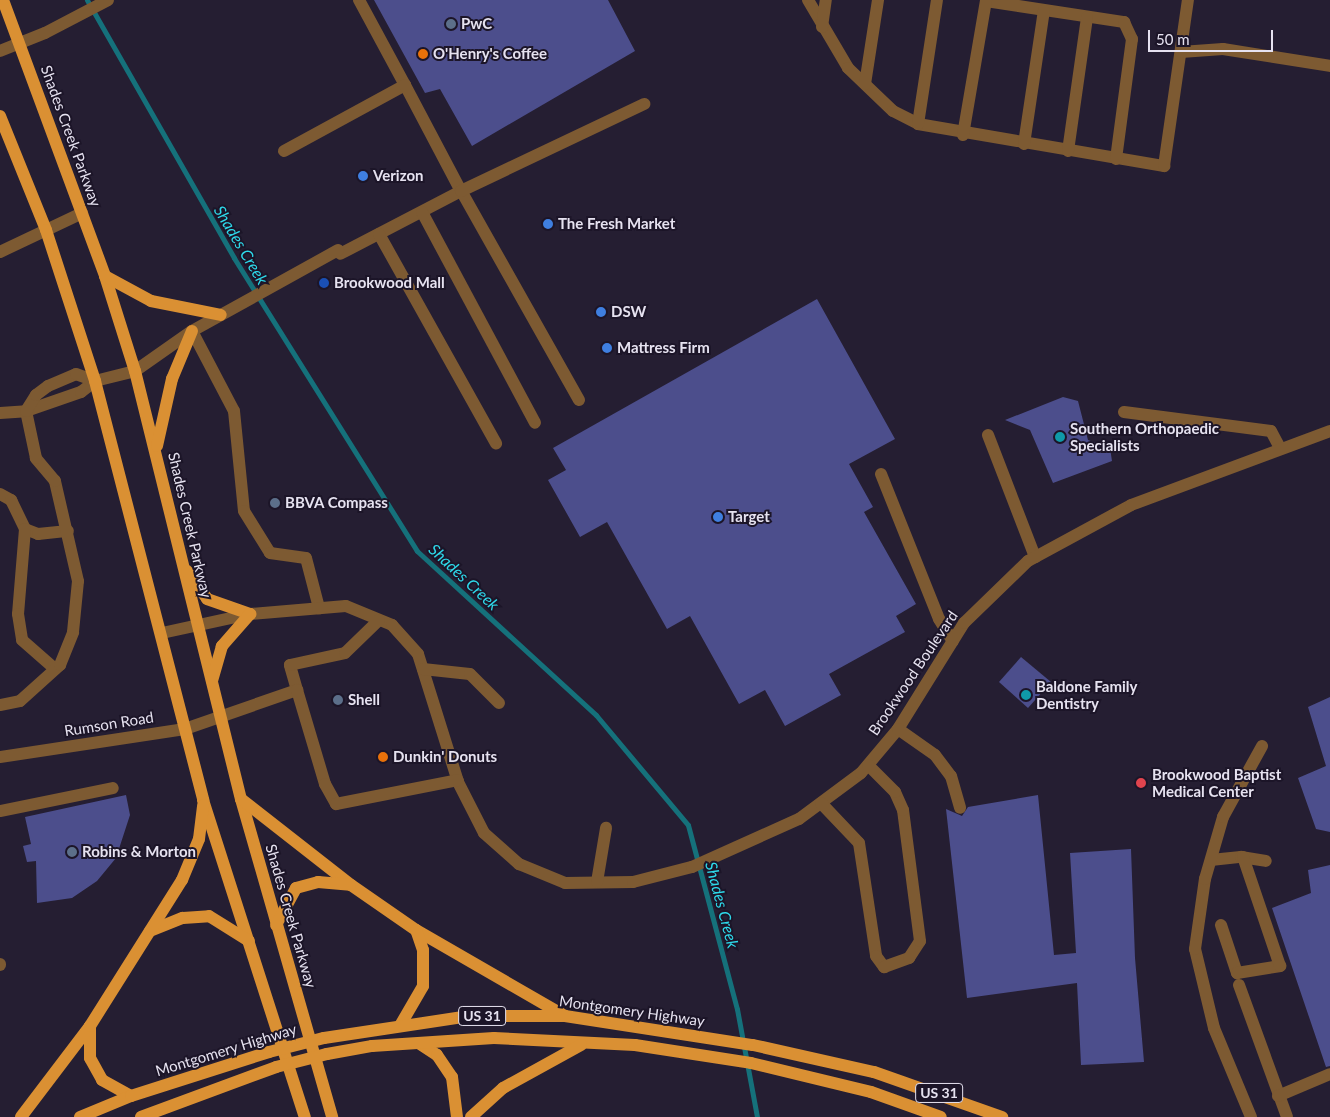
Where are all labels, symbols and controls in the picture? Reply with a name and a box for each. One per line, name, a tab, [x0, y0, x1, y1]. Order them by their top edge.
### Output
place label: PwC	[461, 15, 492, 33]
marker: PwC	[445, 18, 457, 30]
scale bar	[1150, 20, 1275, 52]
text: 50 m	[1156, 30, 1190, 48]
place label: O'Henry's Coffee	[433, 45, 547, 63]
marker: O'Henry's Coffee	[417, 48, 429, 60]
street label: Shades Creek Parkway	[37, 63, 105, 209]
place label: Verizon	[373, 167, 423, 185]
marker: Verizon	[357, 170, 369, 182]
water label: Shades Creek	[210, 202, 272, 288]
place label: The Fresh Market	[558, 215, 675, 233]
marker: The Fresh Market	[542, 218, 554, 230]
place label: Brookwood Mall	[334, 274, 445, 292]
marker: Brookwood Mall	[318, 277, 330, 289]
place label: DSW	[611, 303, 646, 321]
marker: DSW	[595, 306, 607, 318]
place label: Mattress Firm	[617, 339, 710, 357]
marker: Mattress Firm	[601, 342, 613, 354]
place label: Southern Orthopaedic Specialists	[1070, 419, 1219, 454]
marker: Southern Orthopaedic Specialists	[1054, 431, 1066, 443]
street label: Shades Creek Parkway	[164, 450, 216, 600]
place label: BBVA Compass	[285, 494, 388, 512]
marker: BBVA Compass	[269, 497, 281, 509]
place label: Target	[728, 508, 770, 526]
marker: Target	[712, 511, 724, 523]
water label: Shades Creek	[425, 540, 503, 614]
street label: Brookwood Boulevard	[865, 607, 961, 739]
place label: Baldone Family Dentistry	[1036, 677, 1137, 712]
marker: Baldone Family Dentistry	[1020, 689, 1032, 701]
place label: Shell	[348, 691, 380, 709]
marker: Shell	[332, 694, 344, 706]
street label: Rumson Road	[63, 708, 155, 740]
place label: Dunkin' Donuts	[393, 748, 497, 766]
marker: Dunkin' Donuts	[377, 751, 389, 763]
place label: Brookwood Baptist Medical Center	[1152, 765, 1281, 800]
marker: Brookwood Baptist Medical Center	[1134, 776, 1148, 790]
street label: Shades Creek Parkway	[262, 842, 320, 990]
place label: Robins & Morton	[82, 843, 196, 861]
marker: Robins & Morton	[66, 846, 78, 858]
water label: Shades Creek	[701, 860, 743, 950]
street label: Montgomery Highway	[558, 992, 706, 1030]
road number: US 31	[457, 1004, 507, 1028]
street label: Montgomery Highway	[153, 1020, 299, 1080]
road number: US 31	[914, 1082, 964, 1104]

